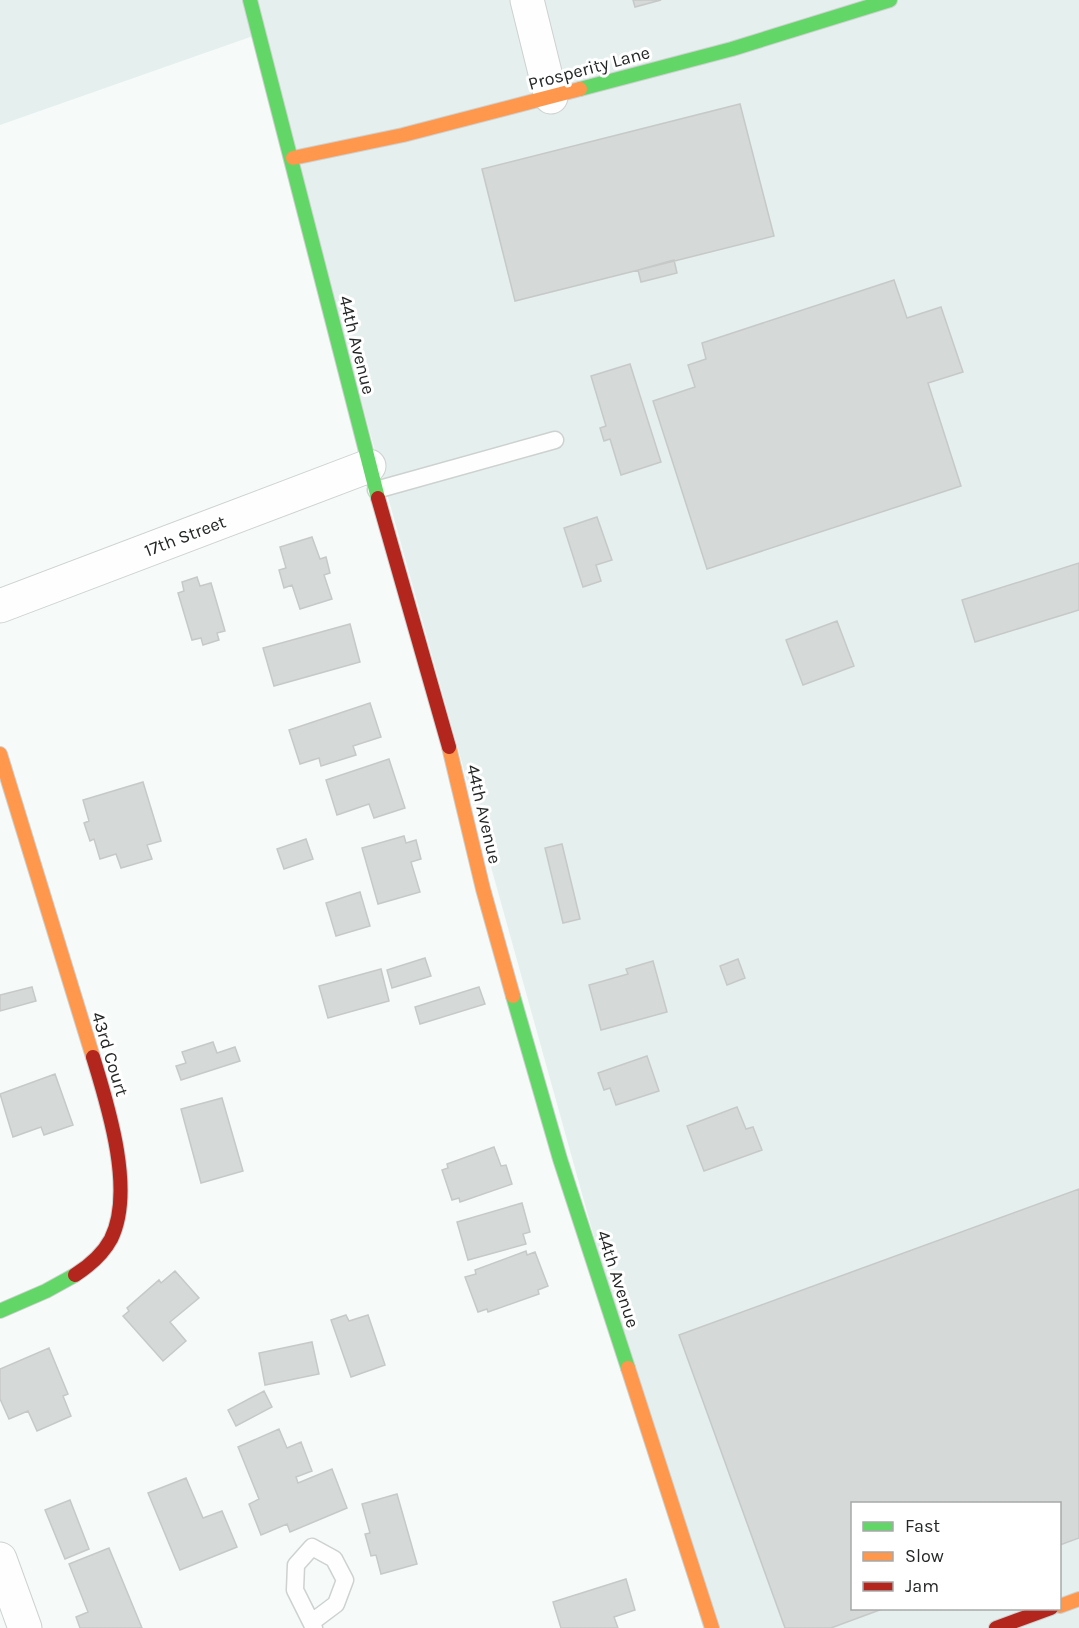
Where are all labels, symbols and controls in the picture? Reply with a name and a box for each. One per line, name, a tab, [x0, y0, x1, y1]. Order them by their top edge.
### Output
street label: Prosperity Lane	[526, 41, 652, 95]
street label: 44th Avenue	[334, 293, 380, 397]
street label: 17th Street	[141, 510, 229, 562]
street label: 44th Avenue	[462, 762, 506, 866]
street label: 43rd Court	[87, 1009, 133, 1099]
street label: 44th Avenue	[592, 1227, 644, 1331]
legend	[851, 1502, 1061, 1610]
text: Fast	[905, 1515, 940, 1537]
text: Slow	[905, 1545, 944, 1567]
text: Jam	[905, 1575, 939, 1597]

